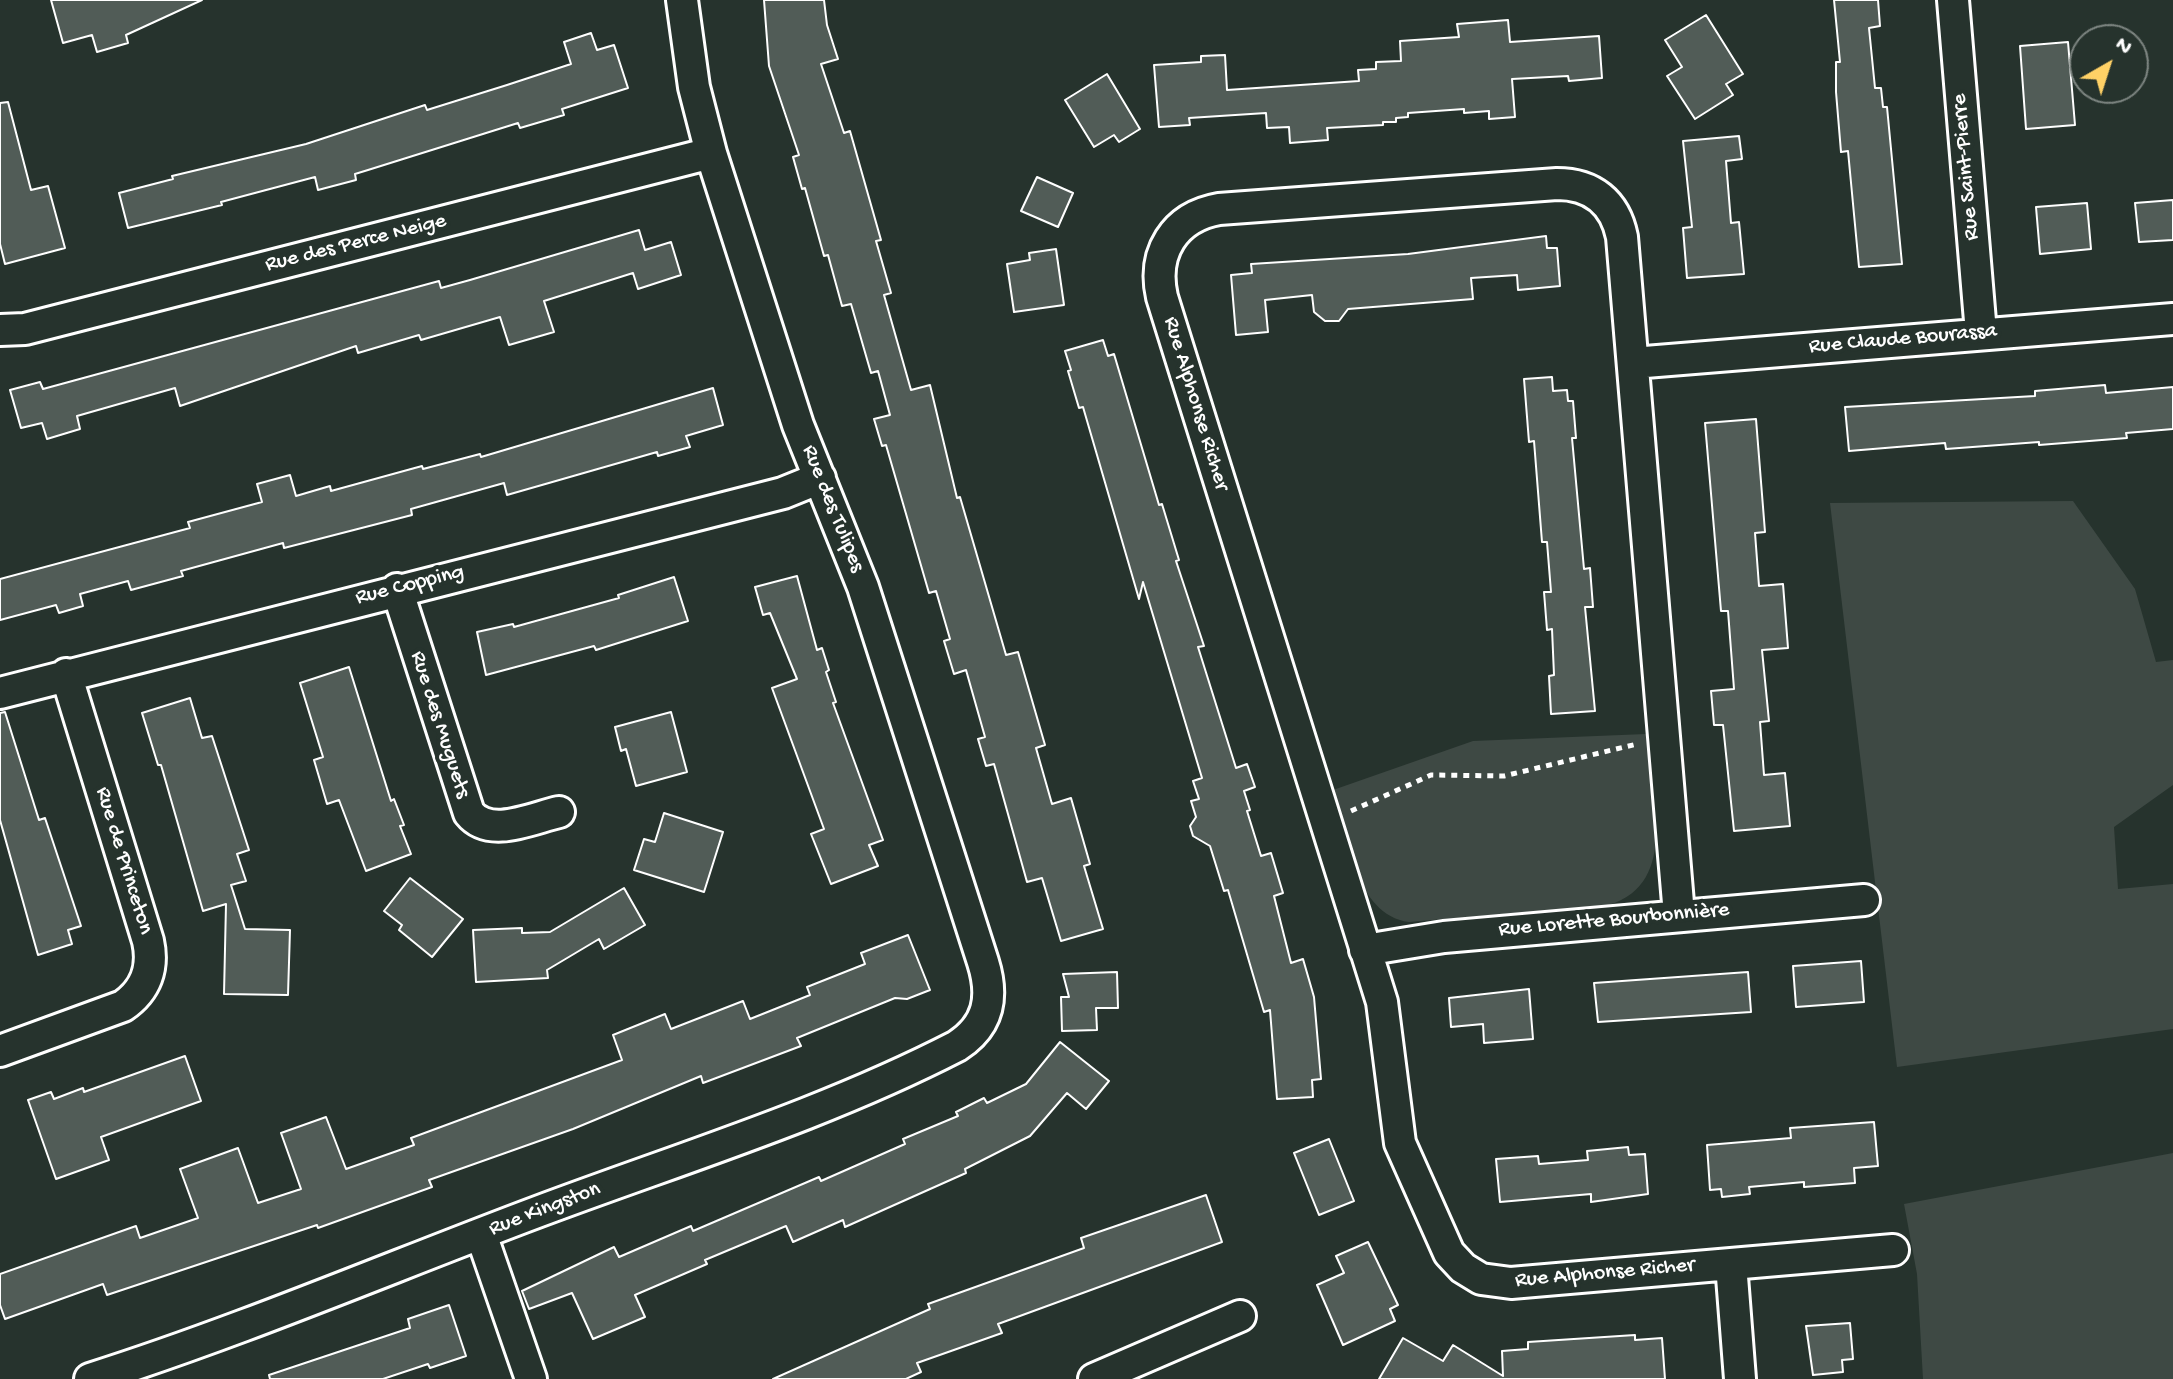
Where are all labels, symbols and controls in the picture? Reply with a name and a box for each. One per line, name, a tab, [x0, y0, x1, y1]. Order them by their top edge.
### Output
north arrow	[2069, 24, 2149, 104]
text: N	[2109, 32, 2137, 62]
street label: Rue Saint-Pierre	[1947, 93, 1987, 241]
street label: Rue des Perce Neige	[263, 209, 449, 279]
street label: Rue Alphonse Richer	[1156, 314, 1234, 494]
street label: Rue Claude Bourassa	[1808, 319, 1998, 361]
street label: Rue des Tulipes	[795, 442, 869, 576]
street label: Rue Copping	[353, 560, 467, 612]
street label: Rue des Muguets	[403, 648, 475, 802]
street label: Rue de Princeton	[88, 784, 158, 938]
street label: Rue Lorette Bourbonnière	[1498, 898, 1730, 944]
street label: Rue Kingston	[486, 1177, 604, 1243]
street label: Rue Alphonse Richer	[1514, 1253, 1696, 1295]

